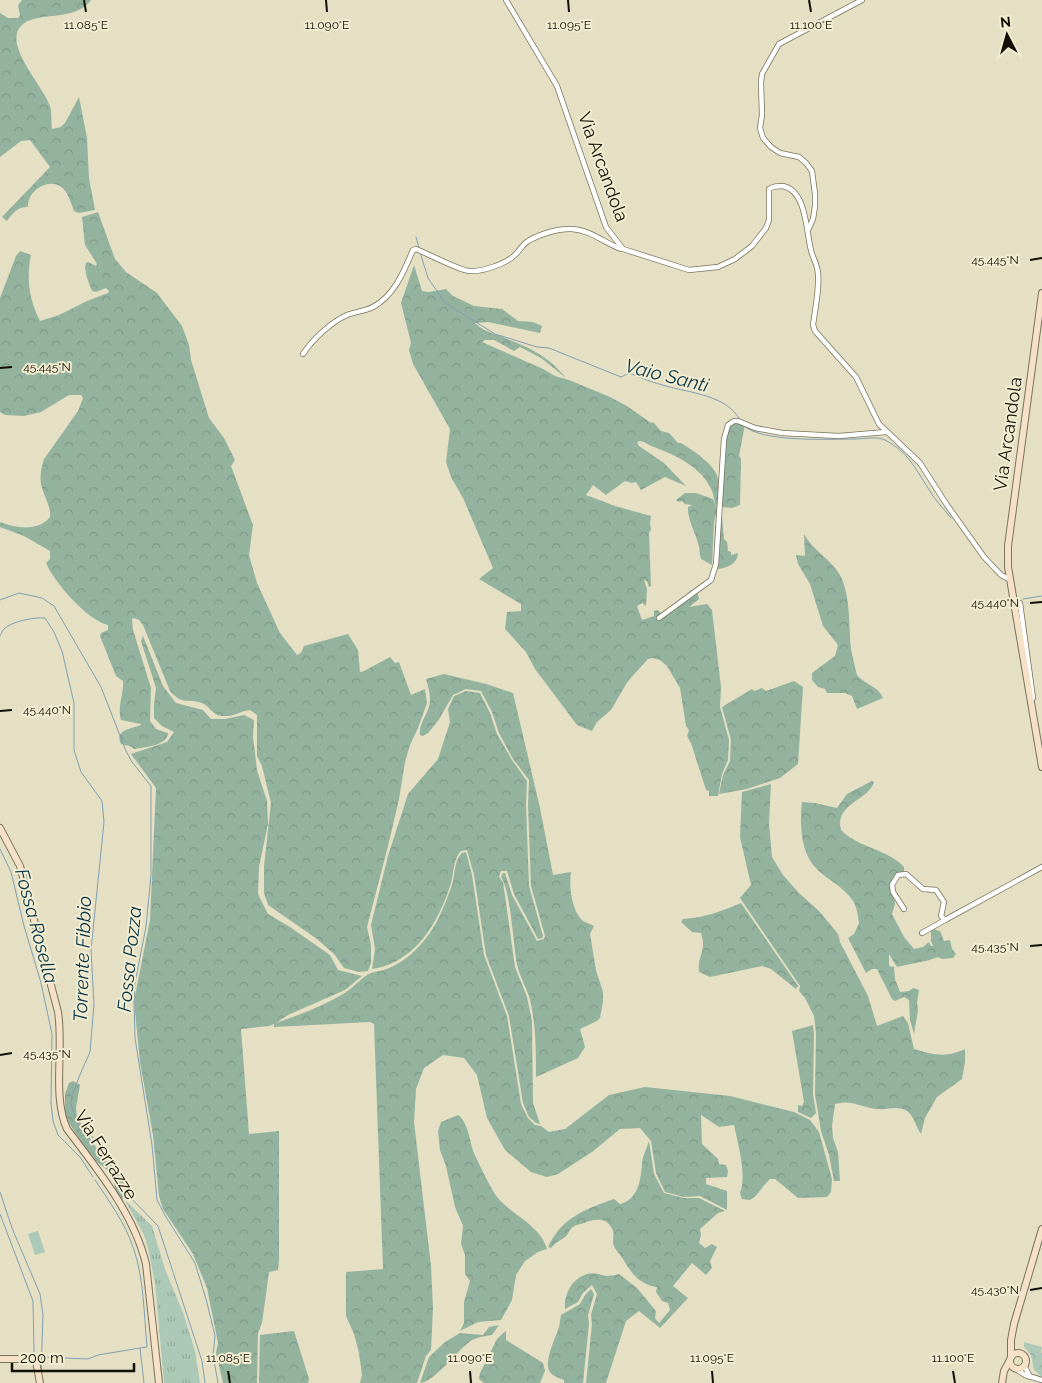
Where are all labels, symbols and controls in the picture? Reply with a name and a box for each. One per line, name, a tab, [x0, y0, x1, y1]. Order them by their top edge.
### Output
north arrow	[982, 10, 1032, 60]
text: N	[999, 14, 1012, 31]
text: 11.085°E	[64, 18, 108, 32]
text: 11.090°E	[305, 18, 349, 32]
text: 11.095°E	[547, 18, 591, 32]
text: 11.100°E	[790, 18, 832, 32]
street label: Via Arcandola	[574, 109, 633, 224]
text: 45.445°N	[971, 253, 1019, 267]
water label: Vaio Santi	[623, 354, 712, 396]
text: 45.445°N	[23, 360, 71, 374]
street label: Via Arcandola	[989, 376, 1026, 492]
text: 45.440°N	[971, 596, 1019, 610]
text: 45.440°N	[23, 703, 71, 717]
water label: Fossa Rosella	[11, 866, 63, 986]
water label: Torrente Fibbio	[69, 895, 95, 1023]
water label: Fossa Pozza	[113, 905, 145, 1013]
text: 45.435°N	[971, 940, 1019, 954]
text: 45.435°N	[23, 1047, 71, 1061]
street label: Via Ferrazze	[71, 1106, 142, 1204]
text: 45.430°N	[971, 1283, 1019, 1297]
scale bar	[12, 1340, 135, 1372]
text: 200 m	[20, 1349, 64, 1367]
text: 11.085°E	[206, 1351, 250, 1365]
text: 11.090°E	[448, 1351, 492, 1365]
text: 11.095°E	[690, 1351, 734, 1365]
text: 11.100°E	[932, 1351, 974, 1365]

